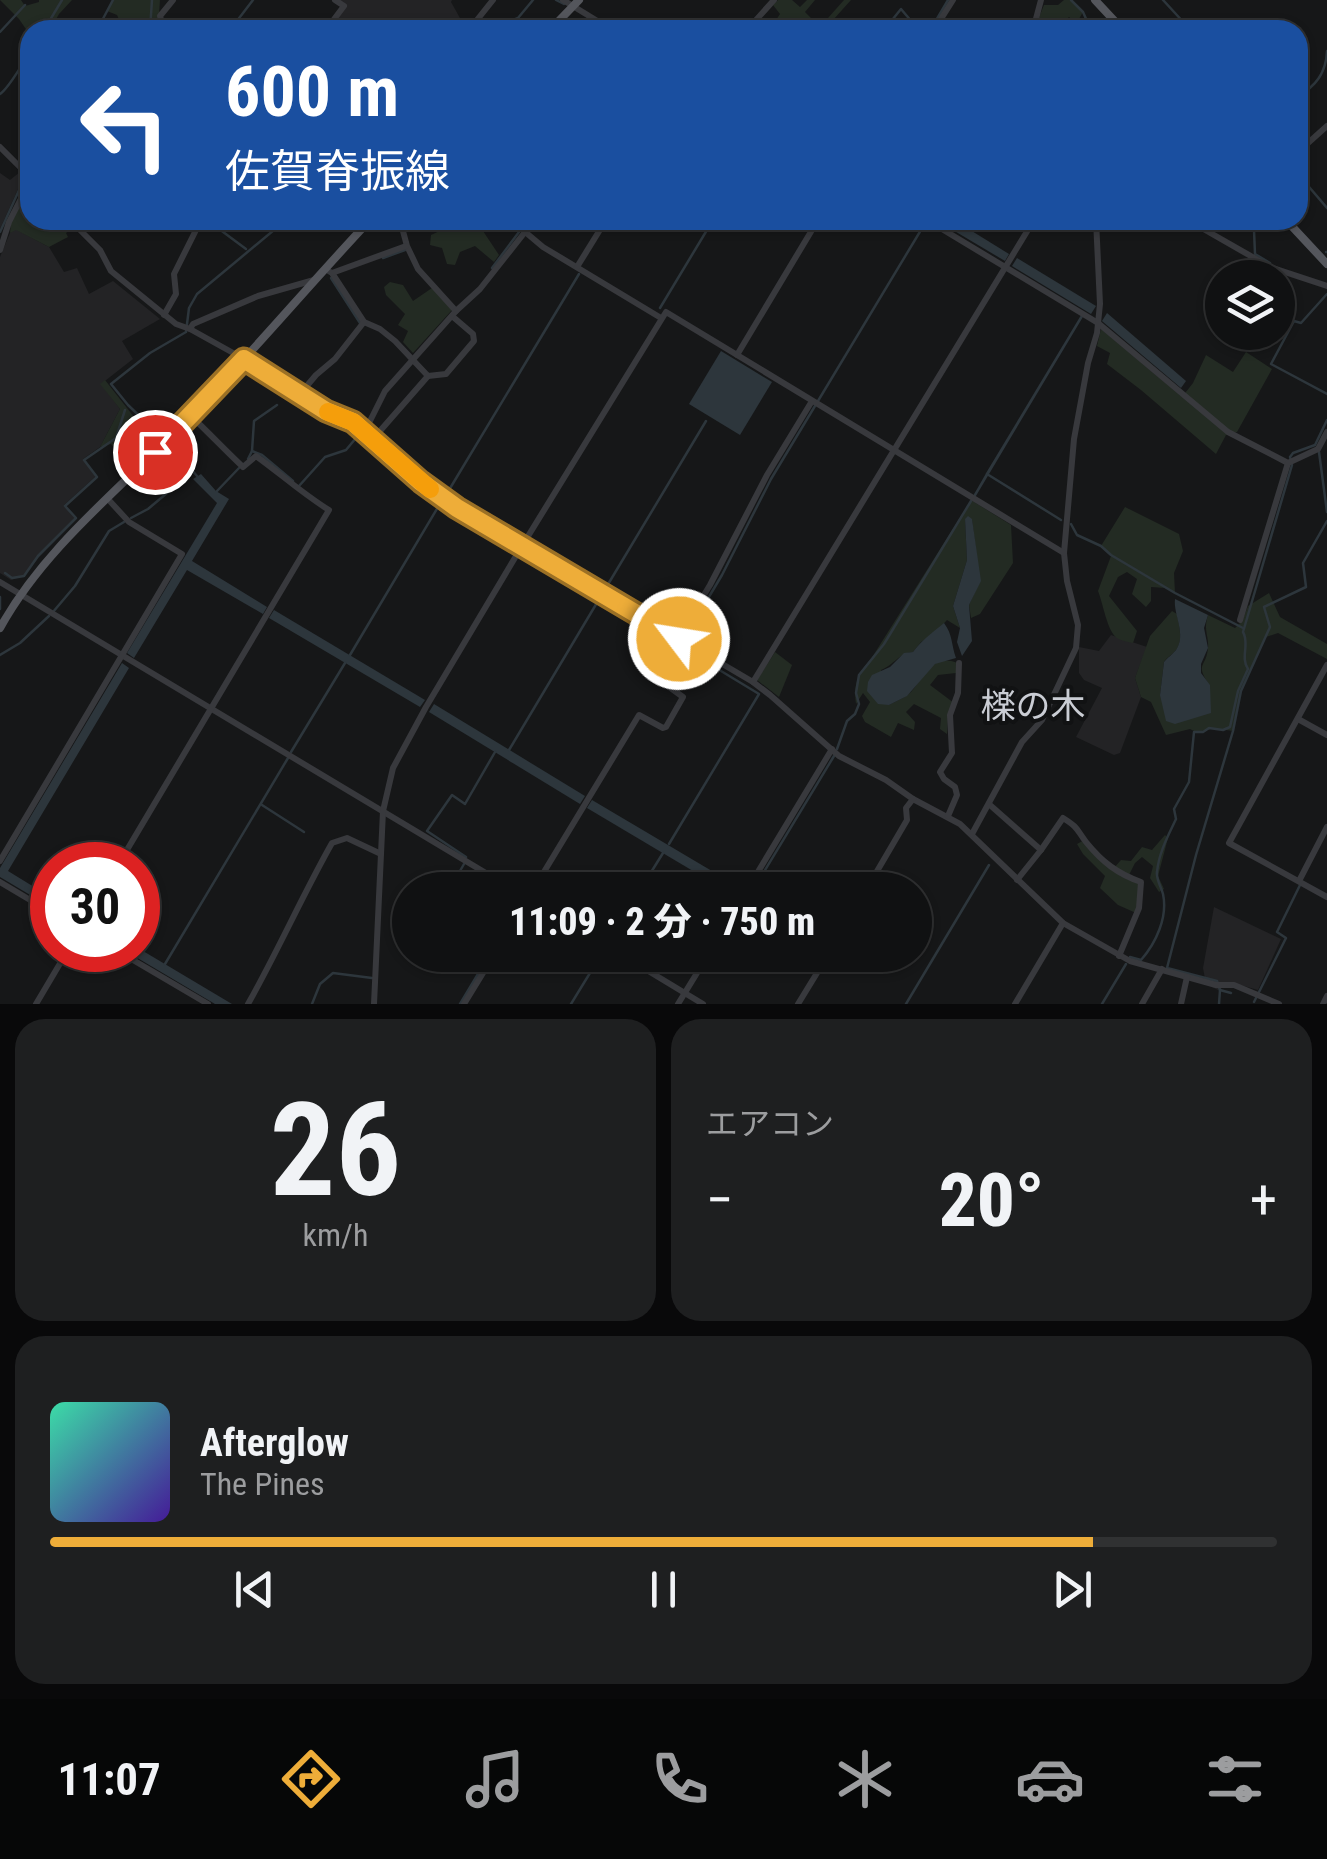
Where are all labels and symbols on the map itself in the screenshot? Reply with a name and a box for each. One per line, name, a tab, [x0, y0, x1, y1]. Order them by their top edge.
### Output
pin	[113, 410, 198, 495]
position arrow	[627, 587, 731, 691]
district label: 檪の木	[980, 686, 1086, 727]
speed limit sign: 30	[30, 842, 160, 972]

